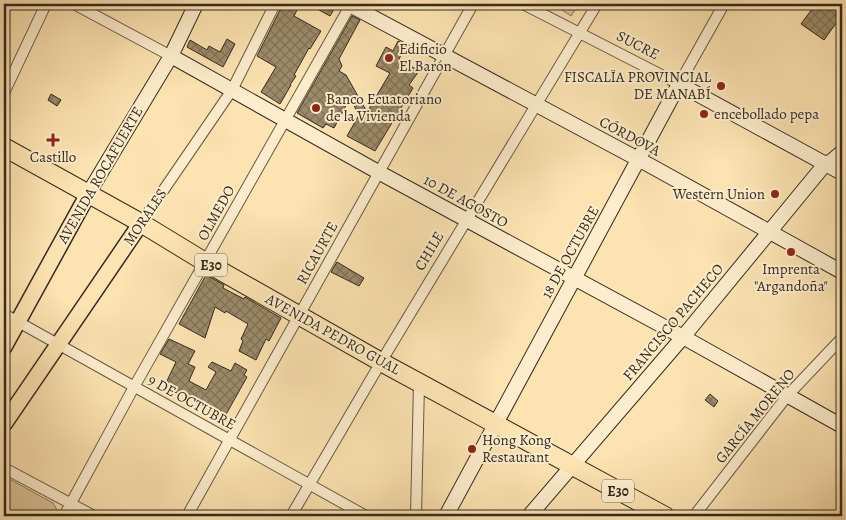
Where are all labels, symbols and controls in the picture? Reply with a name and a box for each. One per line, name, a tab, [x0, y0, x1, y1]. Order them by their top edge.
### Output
street label: SUCRE	[613, 26, 663, 64]
place label: Edificio El Barón	[399, 39, 452, 76]
marker: Edificio El Barón	[383, 52, 395, 64]
place label: FISCALÏA PROVINCIAL DE MANABÍ	[564, 67, 711, 104]
marker: FISCALÏA PROVINCIAL DE MANABÍ	[715, 80, 727, 92]
place label: Banco Ecuatoriano de la Vivienda	[326, 89, 442, 126]
marker: Banco Ecuatoriano de la Vivienda	[310, 102, 322, 114]
street label: AVENIDA ROCAFUERTE	[52, 103, 147, 248]
place label: encebollado pepa	[714, 104, 819, 124]
marker: encebollado pepa	[698, 108, 710, 120]
street label: CÓRDOVA	[596, 112, 664, 161]
marker: Castillo	[47, 134, 59, 146]
place label: Castillo	[30, 147, 76, 167]
street label: 10 DE AGOSTO	[420, 170, 512, 232]
street label: OLMEDO	[193, 182, 239, 244]
street label: MORALES	[119, 184, 171, 250]
place label: Western Union	[672, 184, 765, 204]
marker: Western Union	[769, 188, 781, 200]
street label: 18 DE OCTUBRE	[536, 202, 604, 302]
street label: RICAURTE	[292, 218, 342, 288]
street label: CHILE	[410, 228, 448, 274]
marker: Imprenta "Argandoña"	[785, 246, 797, 258]
road number: E30	[195, 254, 227, 276]
street label: FRANCISCO PACHECO	[618, 259, 728, 385]
place label: Imprenta "Argandoña"	[754, 259, 828, 296]
street label: AVENIDA PEDRO GUAL	[261, 288, 404, 380]
street label: GARCÍA MORENO	[711, 365, 799, 467]
street label: 9 DE OCTUBRE	[145, 370, 239, 434]
place label: Hong Kong Restaurant	[482, 430, 552, 467]
marker: Hong Kong Restaurant	[466, 443, 478, 455]
road number: E30	[602, 480, 634, 502]

